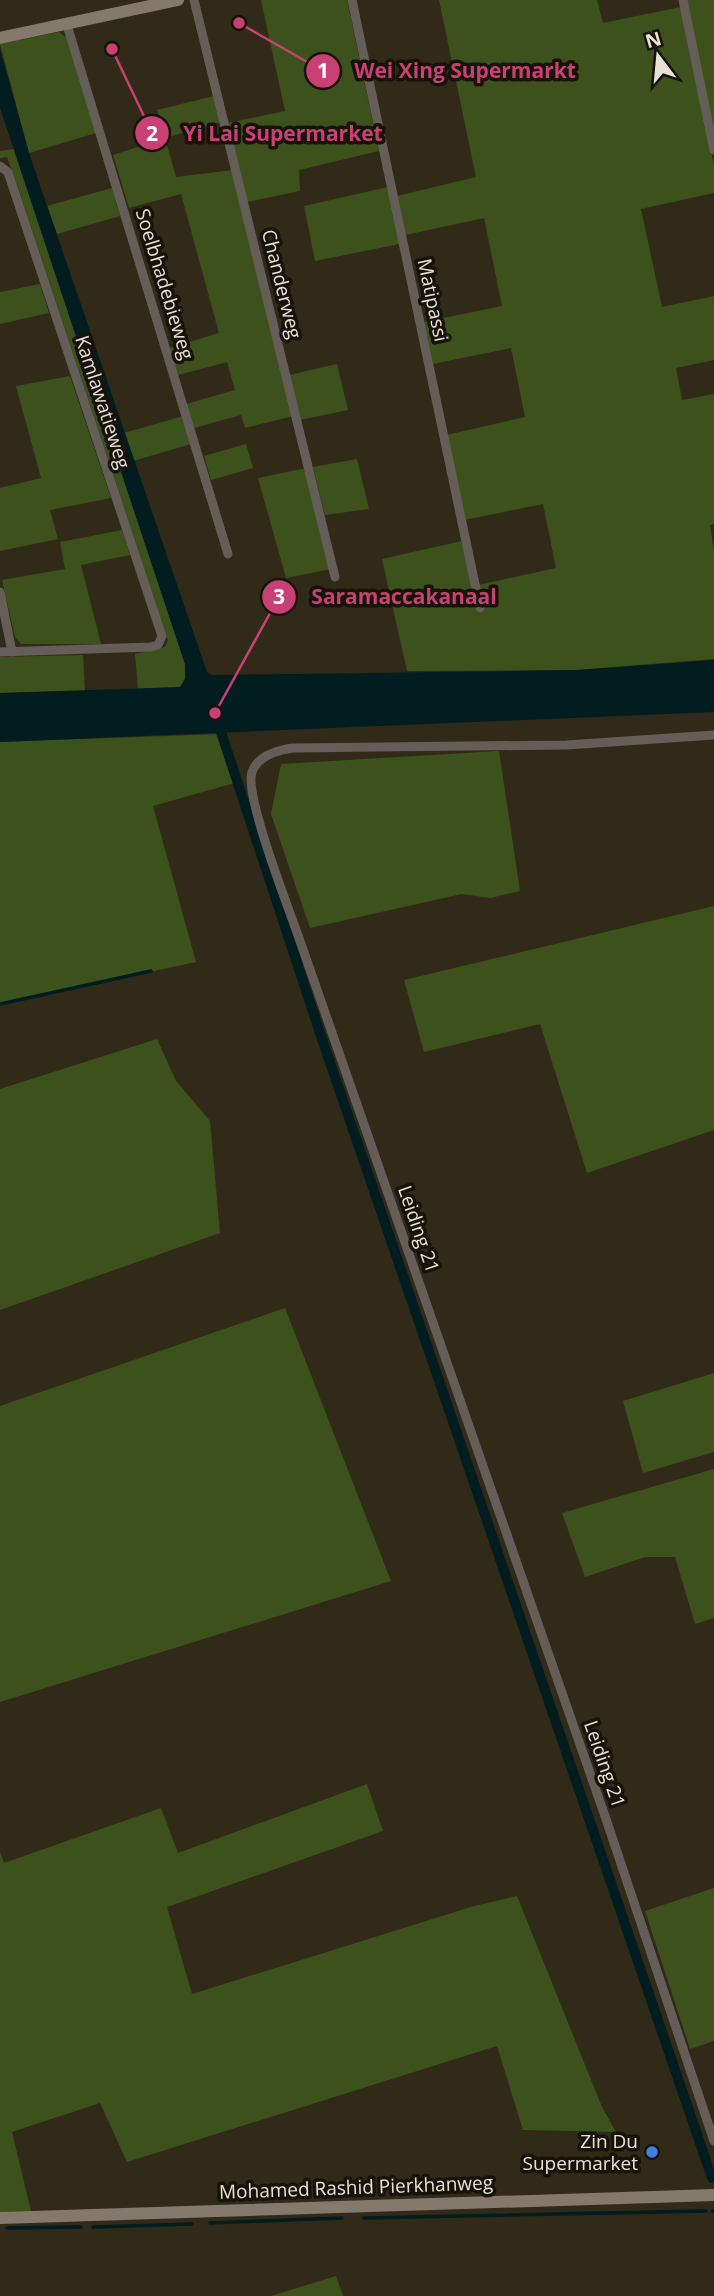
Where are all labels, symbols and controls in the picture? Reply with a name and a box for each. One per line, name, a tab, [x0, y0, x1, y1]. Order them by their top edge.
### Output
north arrow	[623, 21, 693, 91]
text: N	[642, 25, 664, 54]
callout: Wei Xing Supermarkt	[305, 50, 590, 92]
text: 1	[317, 56, 329, 84]
text: Wei Xing Supermarkt	[354, 56, 576, 84]
callout: Yi Lai Supermarket	[134, 112, 397, 154]
text: 2	[146, 119, 158, 147]
text: Yi Lai Supermarket	[183, 119, 383, 147]
street label: Soelbhadebieweg	[130, 205, 200, 363]
street label: Chanderweg	[256, 227, 308, 341]
street label: Matipassi	[412, 256, 454, 344]
street label: Kamlawatieweg	[69, 332, 137, 472]
callout: Saramaccakanaal	[262, 576, 510, 618]
text: 3	[273, 582, 285, 610]
text: Saramaccakanaal	[311, 582, 497, 610]
street label: Leiding 21	[392, 1182, 446, 1276]
street label: Leiding 21	[578, 1717, 632, 1811]
place label: Zin Du Supermarket	[523, 2128, 638, 2176]
marker: Zin Du Supermarket	[644, 2144, 660, 2160]
street label: Mohamed Rashid Pierkhanweg	[219, 2169, 493, 2205]

